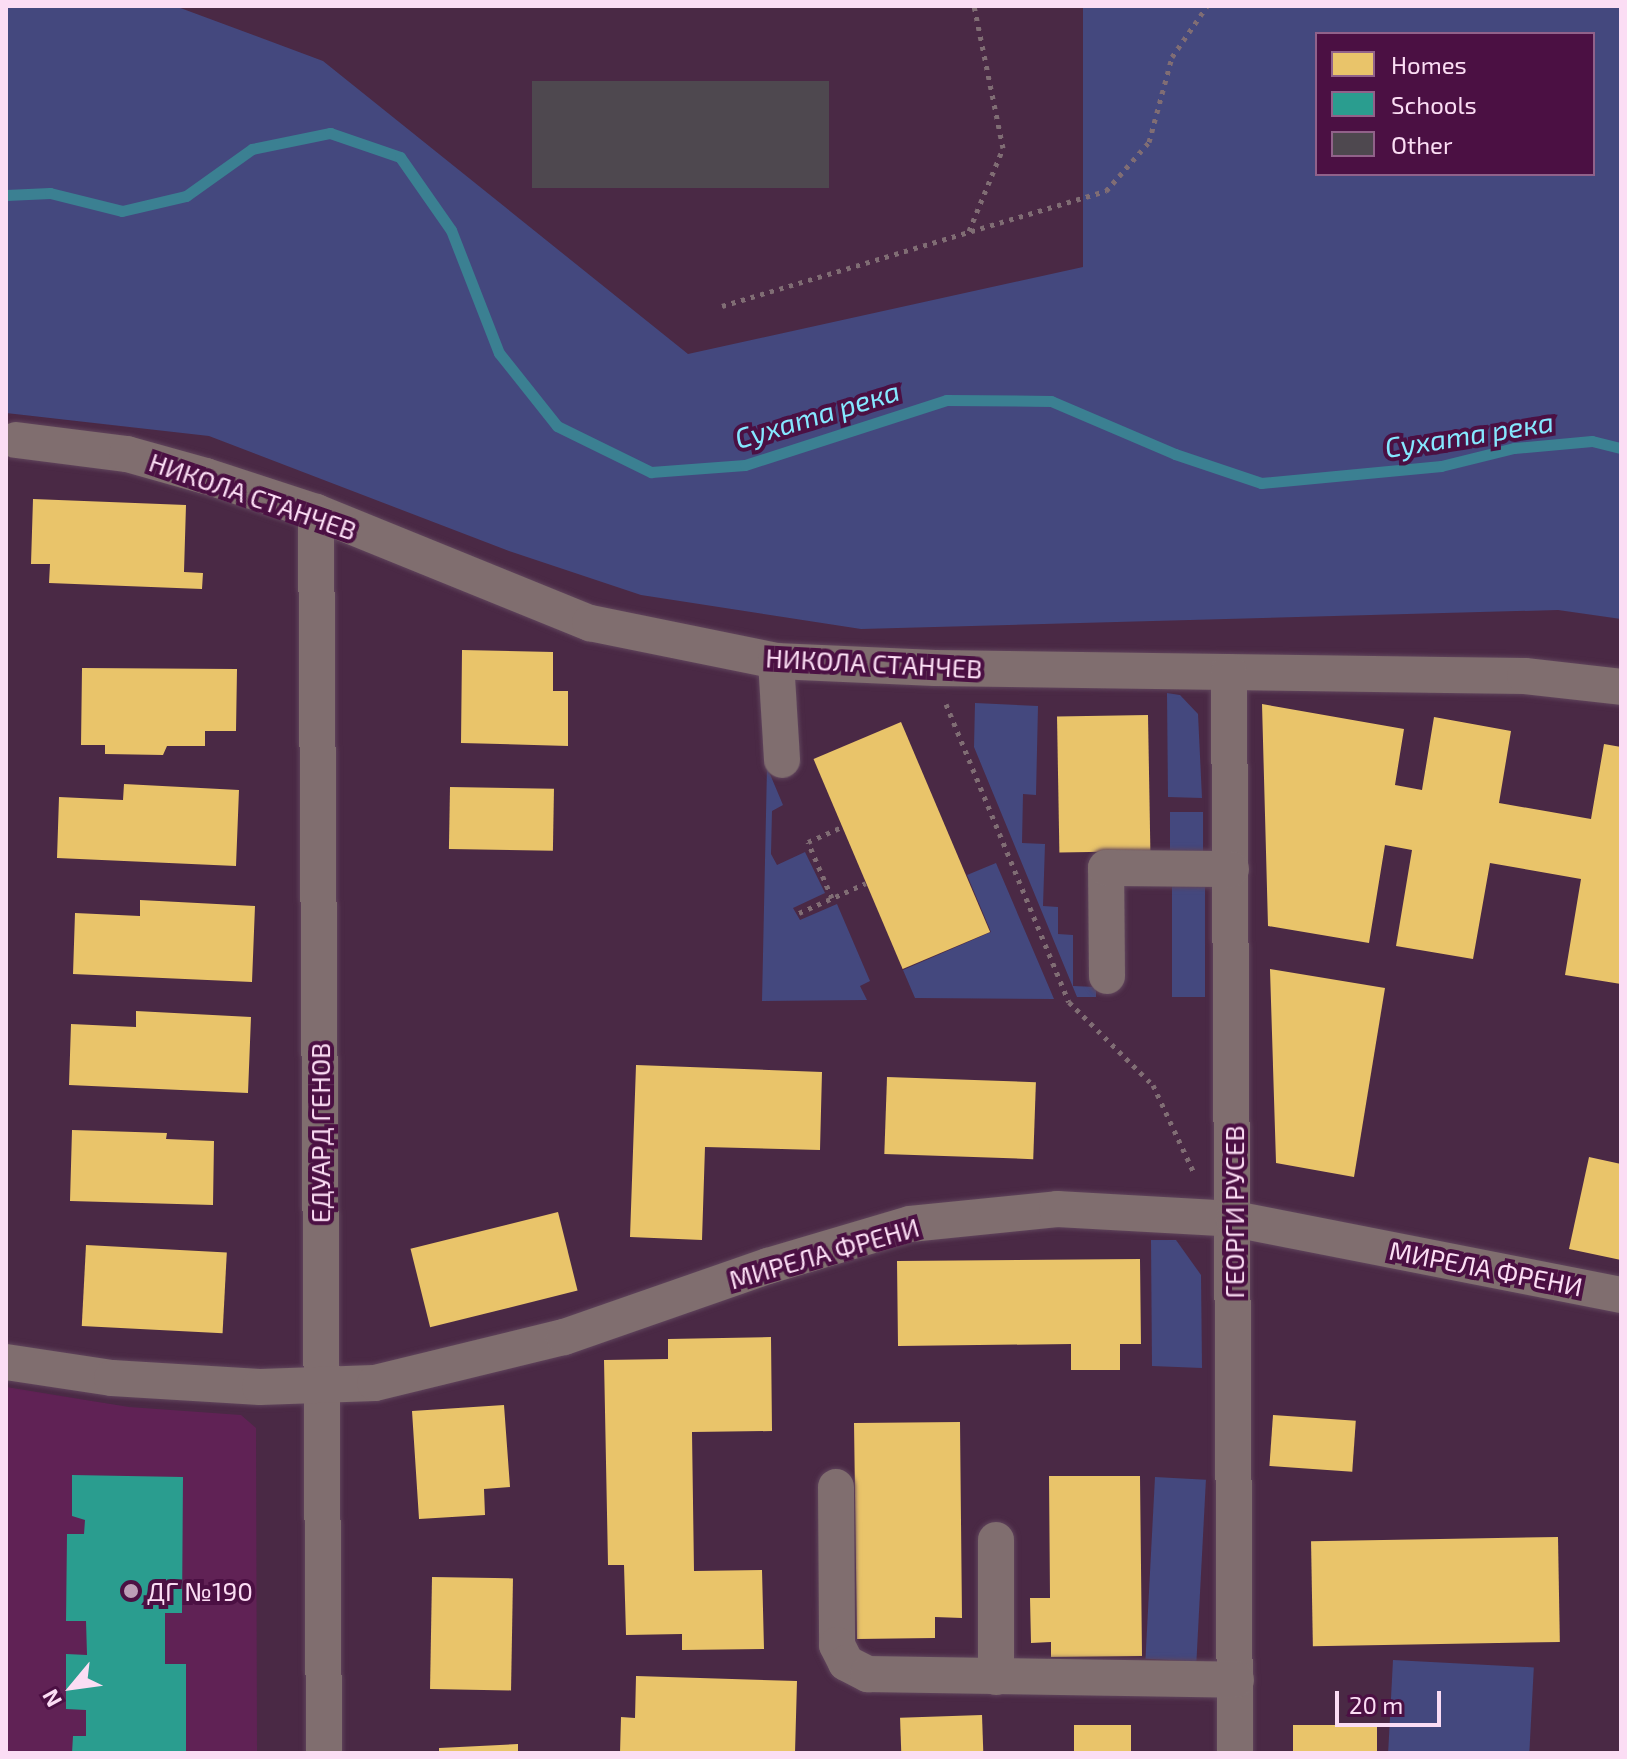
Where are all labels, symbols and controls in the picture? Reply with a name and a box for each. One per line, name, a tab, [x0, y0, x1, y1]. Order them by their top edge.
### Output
legend	[1315, 32, 1595, 176]
text: Homes	[1391, 50, 1467, 79]
text: Schools	[1391, 90, 1477, 119]
text: Other	[1391, 130, 1453, 159]
water label: Сухата река	[731, 373, 903, 455]
water label: Сухата река	[1382, 404, 1556, 464]
street label: НИКОЛА СТАНЧЕВ	[145, 446, 361, 546]
street label: НИКОЛА СТАНЧЕВ	[765, 642, 983, 684]
street label: ЕДУАРД ГЕНОВ	[304, 1043, 336, 1223]
street label: ГЕОРГИ РУСЕВ	[1218, 1125, 1250, 1299]
street label: МИРЕЛА ФРЕНИ	[725, 1211, 923, 1295]
street label: МИРЕЛА ФРЕНИ	[1387, 1234, 1585, 1302]
place label: ДГ №190	[147, 1575, 253, 1607]
marker: ДГ №190	[122, 1582, 140, 1600]
north arrow	[32, 1647, 112, 1727]
scale bar	[1339, 1675, 1445, 1725]
text: N	[36, 1685, 66, 1712]
text: 20 m	[1349, 1690, 1403, 1719]

